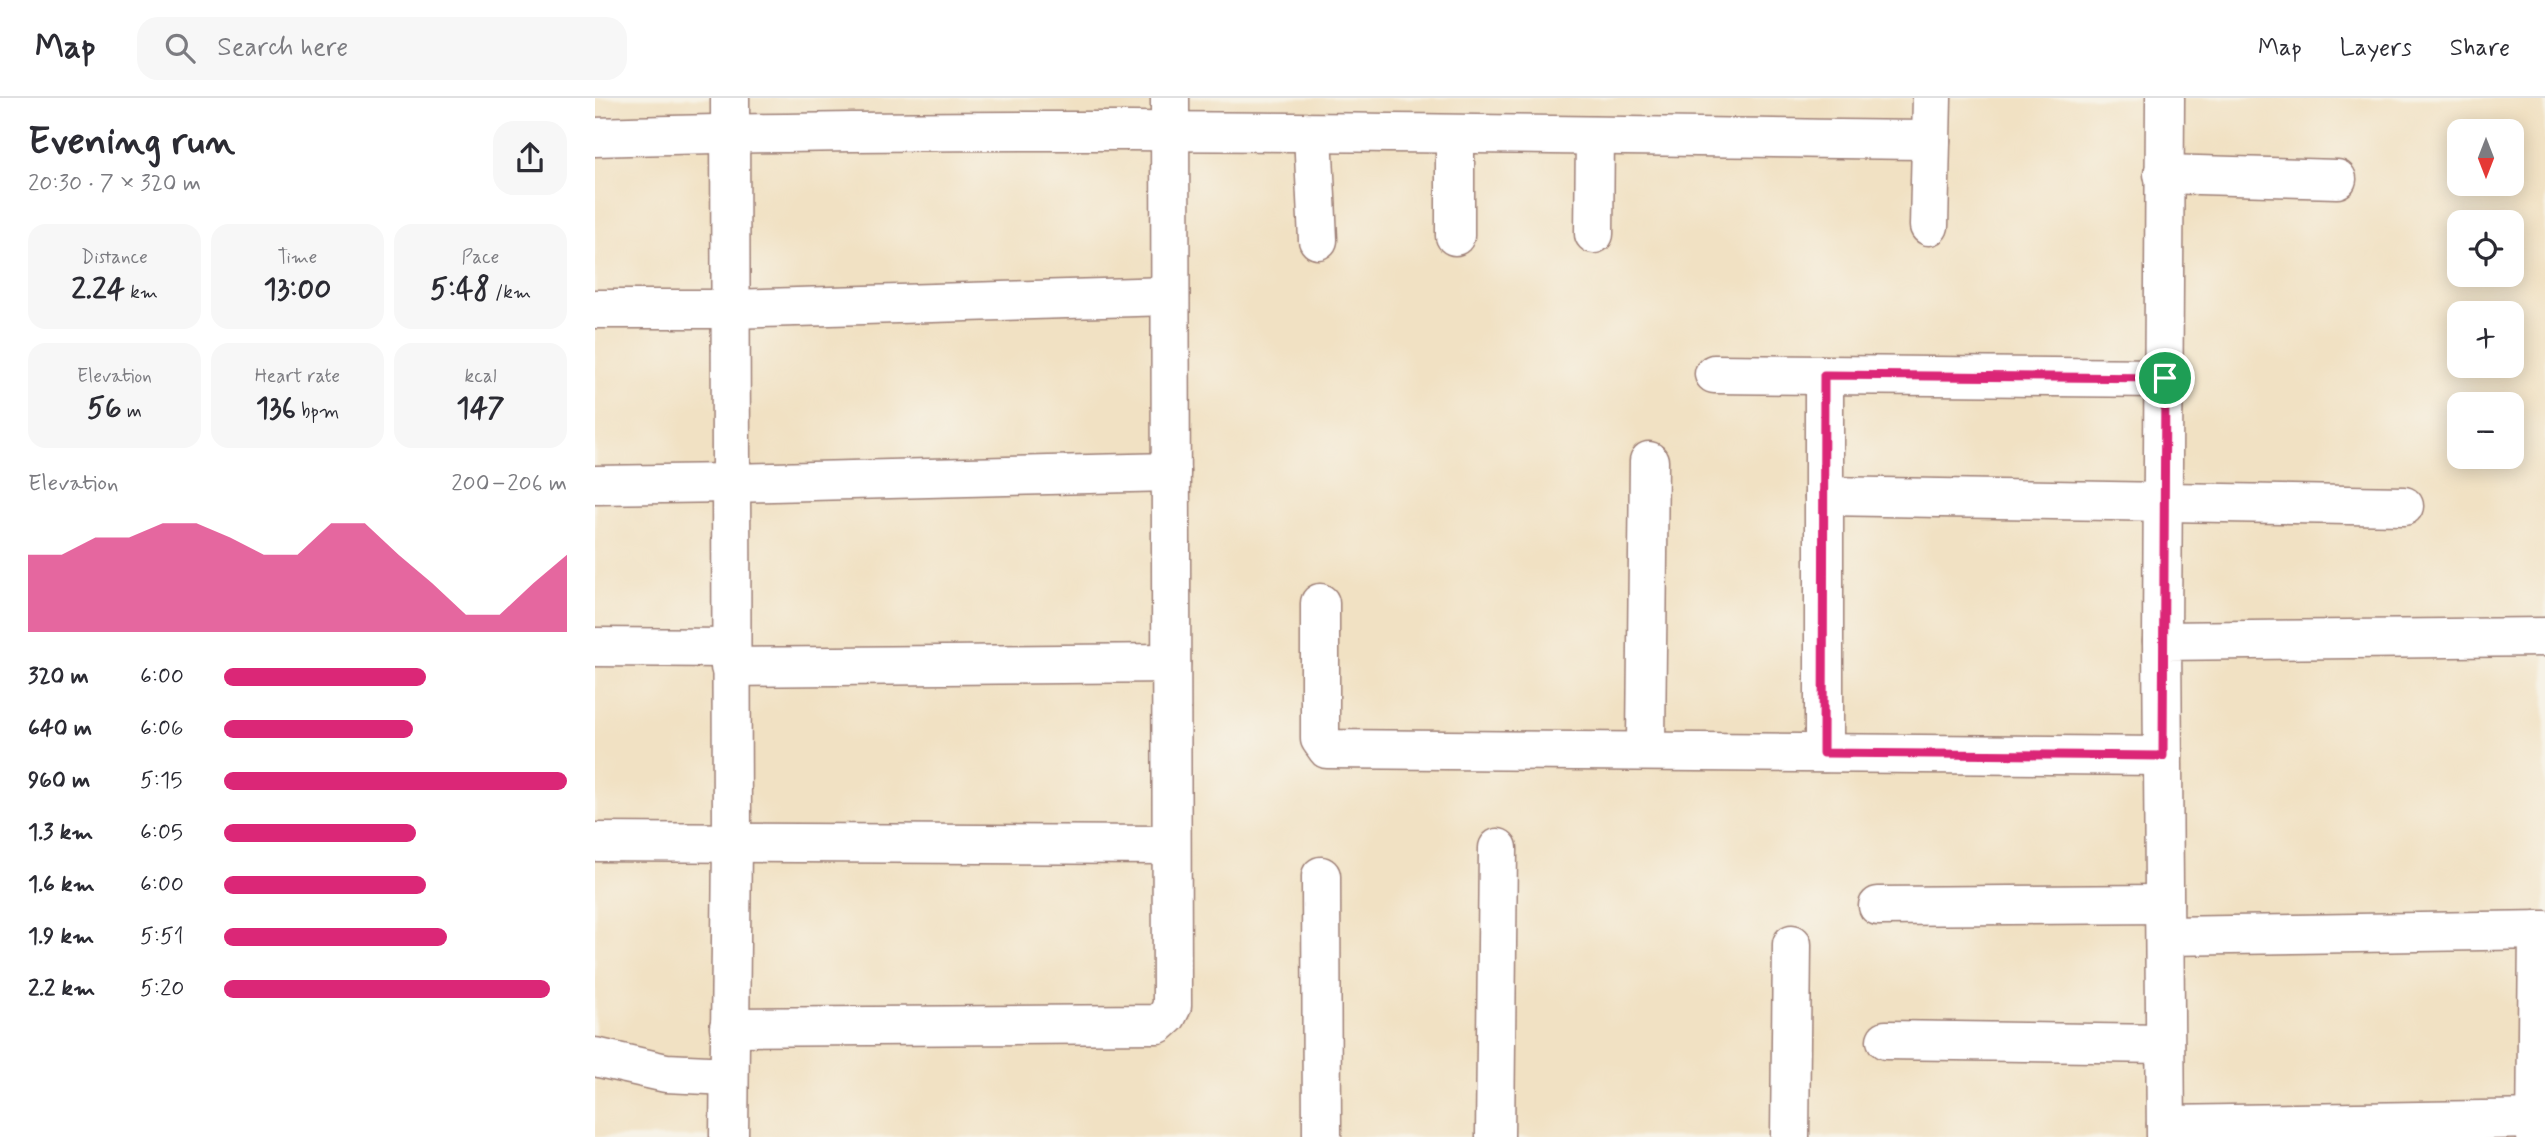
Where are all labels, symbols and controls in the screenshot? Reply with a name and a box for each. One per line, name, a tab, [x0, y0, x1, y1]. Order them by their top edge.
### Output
search box	[137, 17, 627, 80]
text: Map	[35, 26, 95, 70]
icon: search	[161, 29, 199, 67]
text: Search here	[217, 31, 348, 65]
text: Map	[2258, 33, 2302, 64]
text: Layers	[2340, 33, 2412, 64]
text: Share	[2450, 33, 2510, 64]
text: Evening run	[28, 118, 235, 167]
north arrow	[2447, 119, 2523, 196]
map controls	[2447, 119, 2524, 469]
button: share	[493, 121, 567, 195]
text: 20:30 · 7 × 320 m	[28, 169, 201, 199]
button: locate	[2447, 210, 2524, 287]
text: Distance	[81, 245, 148, 270]
text: Time	[278, 245, 317, 270]
text: Pace	[462, 245, 499, 270]
text: 2.24	[71, 270, 125, 309]
text: 13:00	[263, 270, 332, 309]
text: 5:48	[430, 270, 490, 309]
text: km	[125, 280, 158, 305]
text: /km	[490, 280, 531, 305]
button: +	[2447, 301, 2524, 378]
pin	[2135, 348, 2195, 408]
icon: arrive	[2146, 359, 2184, 397]
text: Elevation	[77, 364, 152, 389]
text: Heart rate	[255, 364, 340, 389]
text: kcal	[465, 364, 496, 389]
text: 56	[87, 389, 122, 428]
text: 136	[256, 389, 296, 428]
text: 147	[456, 389, 505, 428]
button: −	[2447, 392, 2524, 469]
text: m	[122, 399, 142, 424]
text: bpm	[296, 399, 339, 424]
text: Elevation	[28, 469, 119, 499]
text: 200–206 m	[451, 469, 567, 499]
text: 320 m	[28, 662, 89, 692]
text: 6:00	[140, 662, 184, 692]
text: 640 m	[28, 714, 92, 744]
text: 6:06	[140, 714, 184, 744]
text: 960 m	[28, 766, 90, 796]
text: 5:15	[140, 766, 182, 796]
text: 1.3 km	[28, 818, 93, 848]
text: 6:05	[140, 818, 183, 848]
text: 1.6 km	[28, 870, 95, 900]
text: 6:00	[140, 870, 184, 900]
text: 1.9 km	[28, 922, 94, 952]
text: 5:51	[140, 922, 184, 952]
text: 2.2 km	[28, 974, 95, 1004]
text: 5:20	[140, 974, 184, 1004]

